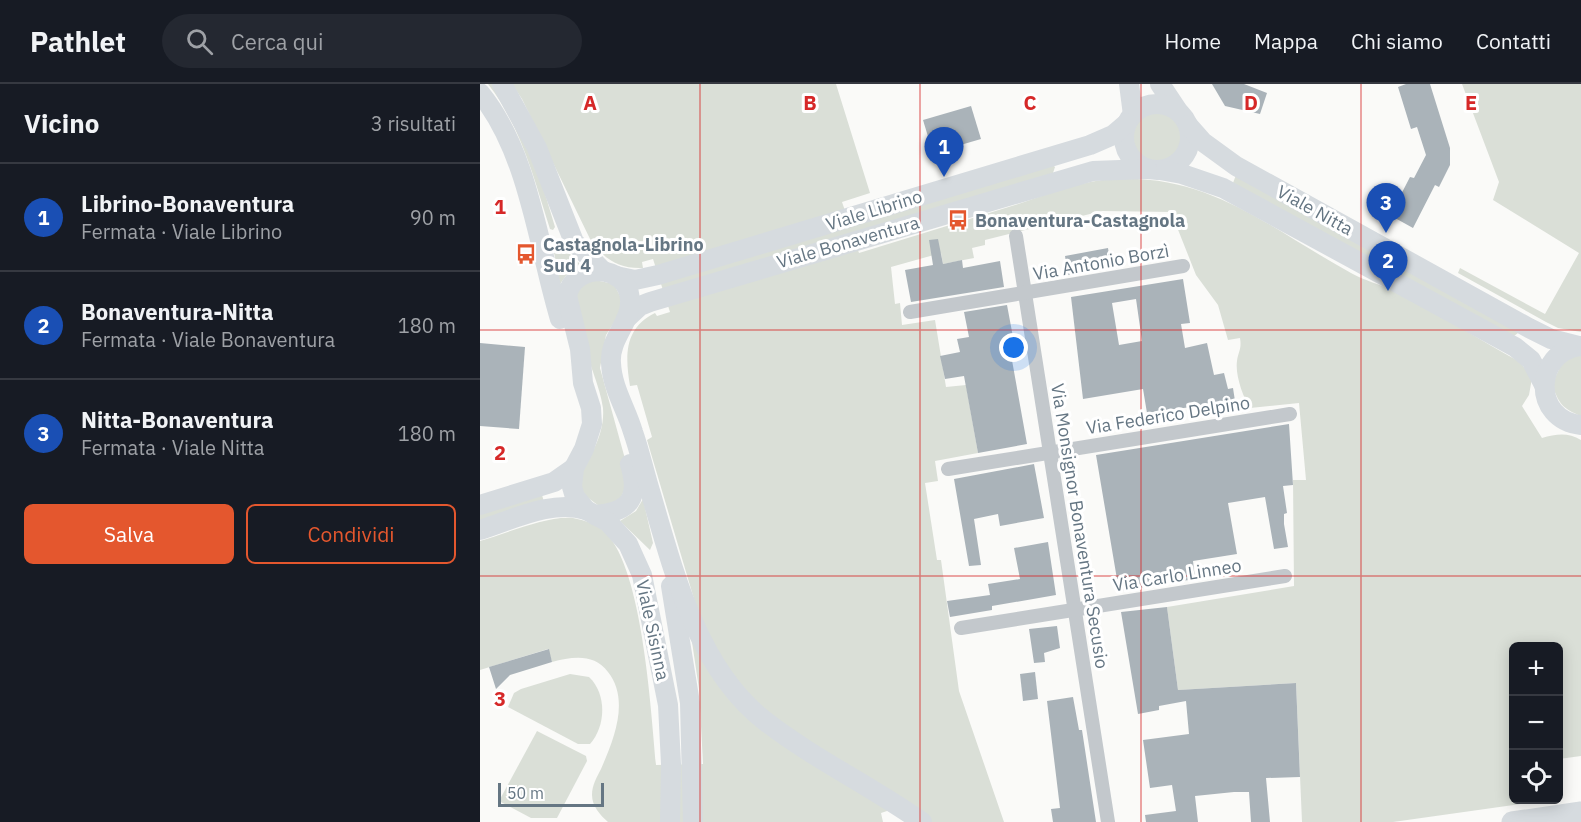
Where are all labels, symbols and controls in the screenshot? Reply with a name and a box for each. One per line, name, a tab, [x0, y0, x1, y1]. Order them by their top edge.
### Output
search box	[162, 14, 582, 68]
text: Pathlet	[30, 23, 126, 60]
icon: search	[183, 25, 216, 58]
text: Cerca qui	[231, 27, 324, 56]
text: Home	[1165, 27, 1221, 55]
text: Mappa	[1254, 27, 1318, 55]
text: Chi siamo	[1351, 27, 1443, 55]
text: Contatti	[1476, 27, 1551, 55]
text: A	[583, 89, 597, 116]
text: B	[803, 89, 817, 116]
text: C	[1023, 89, 1037, 116]
text: D	[1244, 89, 1258, 116]
text: E	[1465, 89, 1477, 116]
text: Vicino	[24, 106, 99, 140]
text: 3 risultati	[371, 110, 456, 137]
pin: 1	[924, 128, 964, 177]
street label: Viale Nitta	[1273, 180, 1357, 240]
street label: Viale Librino	[823, 184, 925, 236]
pin: 3	[1366, 184, 1406, 233]
text: Librino-Bonaventura	[81, 189, 294, 218]
text: 1	[494, 193, 506, 220]
text: 1	[38, 204, 50, 231]
text: 90 m	[410, 204, 456, 231]
bus stop icon: Bonaventura-Castagnola	[946, 208, 970, 232]
place label: Bonaventura-Castagnola	[975, 209, 1185, 232]
street label: Viale Bonaventura	[774, 211, 922, 273]
text: Fermata · Viale Librino	[81, 218, 282, 245]
place label: Castagnola-Librino Sud 4	[543, 233, 704, 277]
street label: Via Antonio Borzì	[1031, 239, 1171, 285]
bus stop icon: Castagnola-Librino Sud 4	[514, 242, 538, 266]
pin: 2	[1368, 242, 1408, 291]
text: Bonaventura-Nitta	[81, 297, 274, 326]
text: 2	[38, 312, 50, 339]
text: 180 m	[398, 312, 456, 339]
text: Fermata · Viale Bonaventura	[81, 326, 335, 353]
your location	[999, 333, 1028, 362]
street label: Via Monsignor Bonaventura Secusio	[1046, 382, 1114, 670]
street label: Via Federico Delpino	[1084, 391, 1252, 439]
text: Nitta-Bonaventura	[81, 405, 274, 434]
text: 3	[38, 420, 50, 447]
text: 180 m	[398, 420, 456, 447]
text: Fermata · Viale Nitta	[81, 434, 264, 461]
text: 2	[494, 439, 506, 466]
button: Salva	[24, 504, 234, 564]
button: Condividi	[246, 504, 456, 564]
street label: Via Carlo Linneo	[1111, 553, 1243, 597]
street label: Viale Sisinna	[631, 578, 675, 683]
map controls	[1509, 642, 1563, 804]
button: +	[1509, 642, 1563, 696]
text: 3	[494, 685, 506, 712]
button: −	[1509, 696, 1563, 750]
button: locate	[1509, 750, 1563, 804]
scale bar	[498, 780, 604, 808]
text: 50 m	[507, 783, 544, 803]

